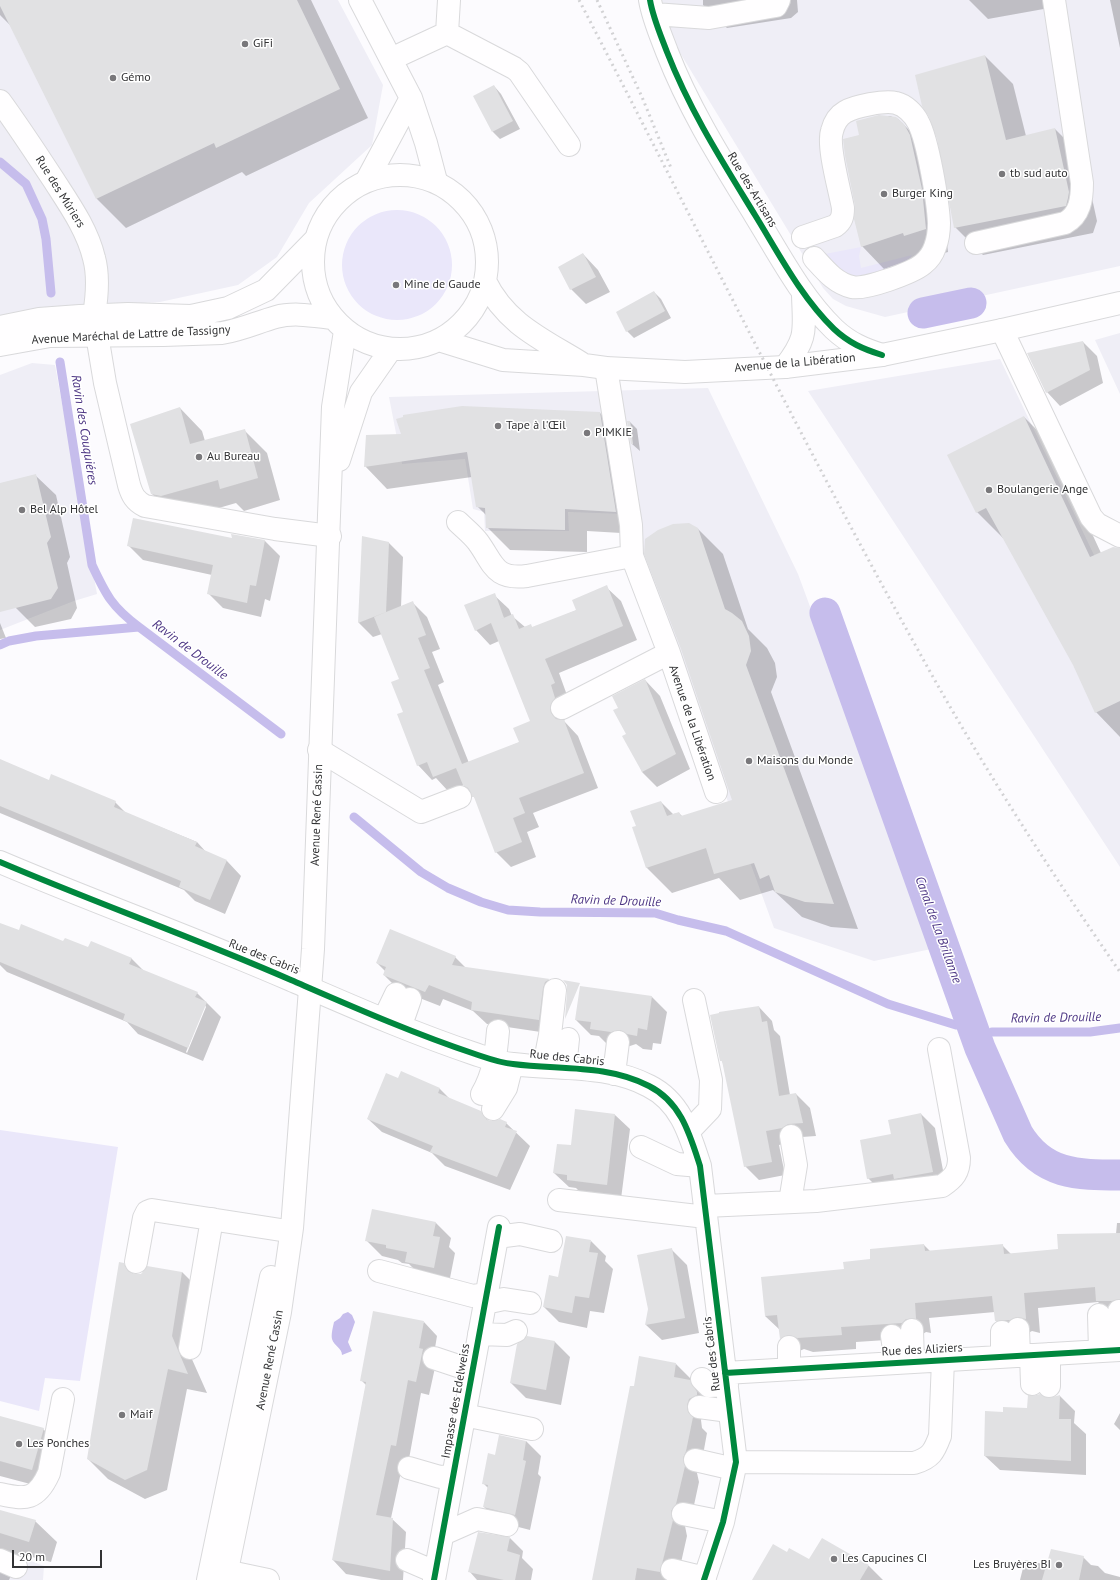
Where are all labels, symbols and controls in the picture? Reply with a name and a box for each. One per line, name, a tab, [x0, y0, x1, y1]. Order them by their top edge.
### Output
place label: GiFi	[253, 37, 273, 51]
marker: GiFi	[240, 39, 250, 49]
place label: Gémo	[121, 71, 151, 85]
marker: Gémo	[108, 73, 118, 83]
street label: Rue des Artisans	[724, 150, 780, 230]
street label: Rue des Mûriers	[32, 153, 88, 231]
place label: tb sud auto	[1010, 167, 1068, 181]
marker: tb sud auto	[997, 169, 1007, 179]
place label: Burger King	[892, 187, 953, 201]
marker: Burger King	[879, 189, 889, 199]
place label: Mine de Gaude	[404, 278, 481, 292]
marker: Mine de Gaude	[391, 280, 401, 290]
street label: Avenue Maréchal de Lattre de Tassigny	[31, 323, 231, 347]
street label: Avenue de la Libération	[734, 351, 856, 375]
water label: Ravin des Couquiéres	[68, 374, 100, 486]
place label: Tape à l'Œil	[506, 419, 566, 433]
marker: Tape à l'Œil	[493, 421, 503, 431]
place label: PIMKIE	[595, 426, 632, 440]
marker: PIMKIE	[582, 428, 592, 438]
place label: Au Bureau	[207, 450, 260, 464]
marker: Au Bureau	[194, 452, 204, 462]
place label: Boulangerie Ange	[997, 483, 1088, 497]
marker: Boulangerie Ange	[984, 485, 994, 495]
place label: Bel Alp Hôtel	[30, 503, 98, 517]
marker: Bel Alp Hôtel	[17, 505, 27, 515]
water label: Ravin de Drouille	[149, 617, 231, 683]
street label: Avenue de la Libération	[665, 663, 719, 783]
place label: Maisons du Monde	[757, 754, 853, 768]
marker: Maisons du Monde	[744, 756, 754, 766]
street label: Avenue René Cassin	[308, 764, 326, 866]
water label: Canal de La Brillanne	[911, 874, 965, 986]
water label: Ravin de Drouille	[570, 892, 662, 910]
street label: Rue des Cabris	[227, 936, 301, 978]
water label: Ravin de Drouille	[1011, 1009, 1101, 1027]
street label: Rue des Cabris	[529, 1047, 605, 1069]
street label: Avenue René Cassin	[253, 1309, 287, 1411]
street label: Rue des Cabris	[700, 1316, 724, 1392]
street label: Rue des Aliziers	[881, 1341, 963, 1359]
street label: Impasse des Edelweiss	[439, 1342, 473, 1460]
place label: Maif	[130, 1408, 152, 1422]
marker: Maif	[117, 1410, 127, 1420]
place label: Les Ponches	[27, 1437, 89, 1451]
marker: Les Ponches	[14, 1439, 24, 1449]
scale bar	[14, 1542, 104, 1568]
text: 20 m	[19, 1549, 45, 1564]
place label: Les Capucines CI	[842, 1552, 927, 1566]
marker: Les Capucines CI	[829, 1554, 839, 1564]
place label: Les Bruyères BI	[973, 1558, 1051, 1572]
marker: Les Bruyères BI	[1054, 1560, 1064, 1570]

